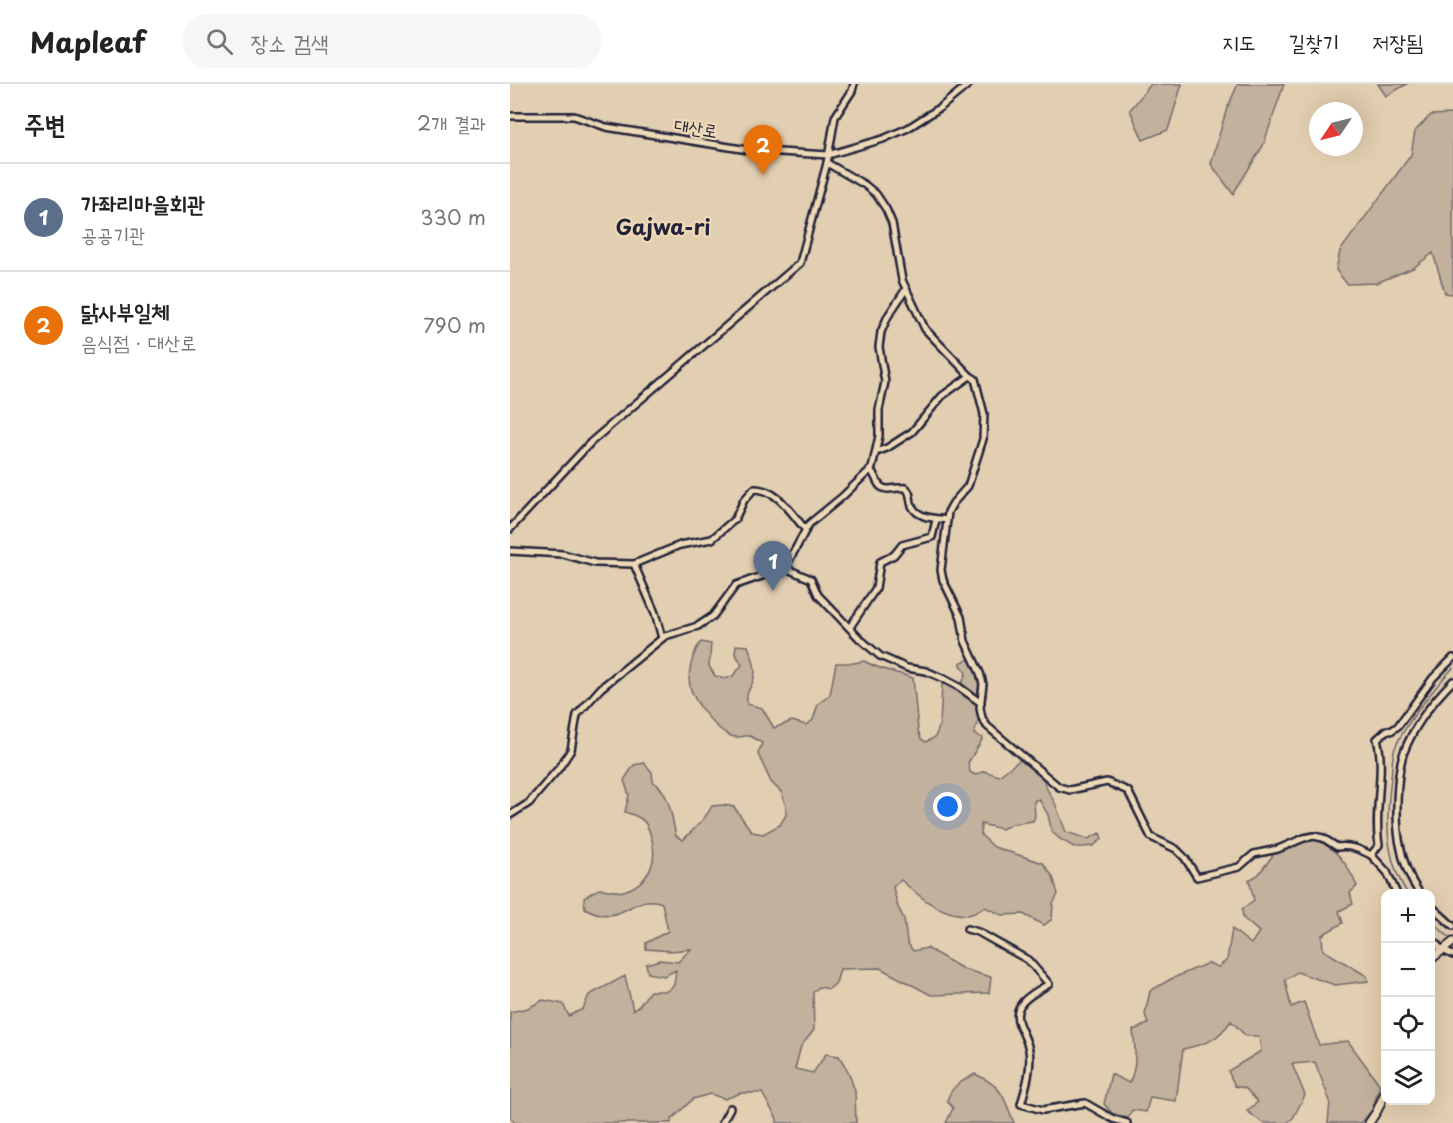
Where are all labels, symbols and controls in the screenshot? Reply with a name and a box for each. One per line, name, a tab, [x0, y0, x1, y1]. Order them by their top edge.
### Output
search box	[182, 14, 602, 68]
text: Mapleaf	[30, 20, 146, 63]
icon: search	[203, 25, 236, 58]
text: 장소 검색	[251, 25, 329, 58]
text: 지도	[1222, 25, 1256, 57]
text: 길찾기	[1289, 25, 1339, 57]
text: 저장됨	[1372, 25, 1423, 57]
north arrow	[1309, 102, 1363, 156]
text: 주변	[24, 104, 66, 143]
text: 2개 결과	[417, 108, 486, 138]
street label: 대산로	[672, 110, 720, 144]
pin: 2	[744, 126, 782, 175]
text: 가좌리마을회관	[81, 186, 205, 219]
text: 1	[39, 202, 48, 232]
text: 330 m	[420, 202, 486, 232]
district label: Gajwa-ri	[615, 210, 711, 242]
text: 공공기관	[81, 219, 145, 249]
text: 닭사부일체	[81, 294, 170, 327]
text: 2	[36, 310, 51, 340]
text: 790 m	[423, 310, 486, 340]
text: 음식점 · 대산로	[81, 327, 196, 357]
pin: 1	[754, 542, 792, 591]
your location	[933, 792, 962, 821]
map controls	[1381, 889, 1435, 1105]
button: +	[1381, 889, 1435, 943]
button: −	[1381, 943, 1435, 997]
button: locate	[1381, 997, 1435, 1051]
button: layers	[1381, 1051, 1435, 1105]

